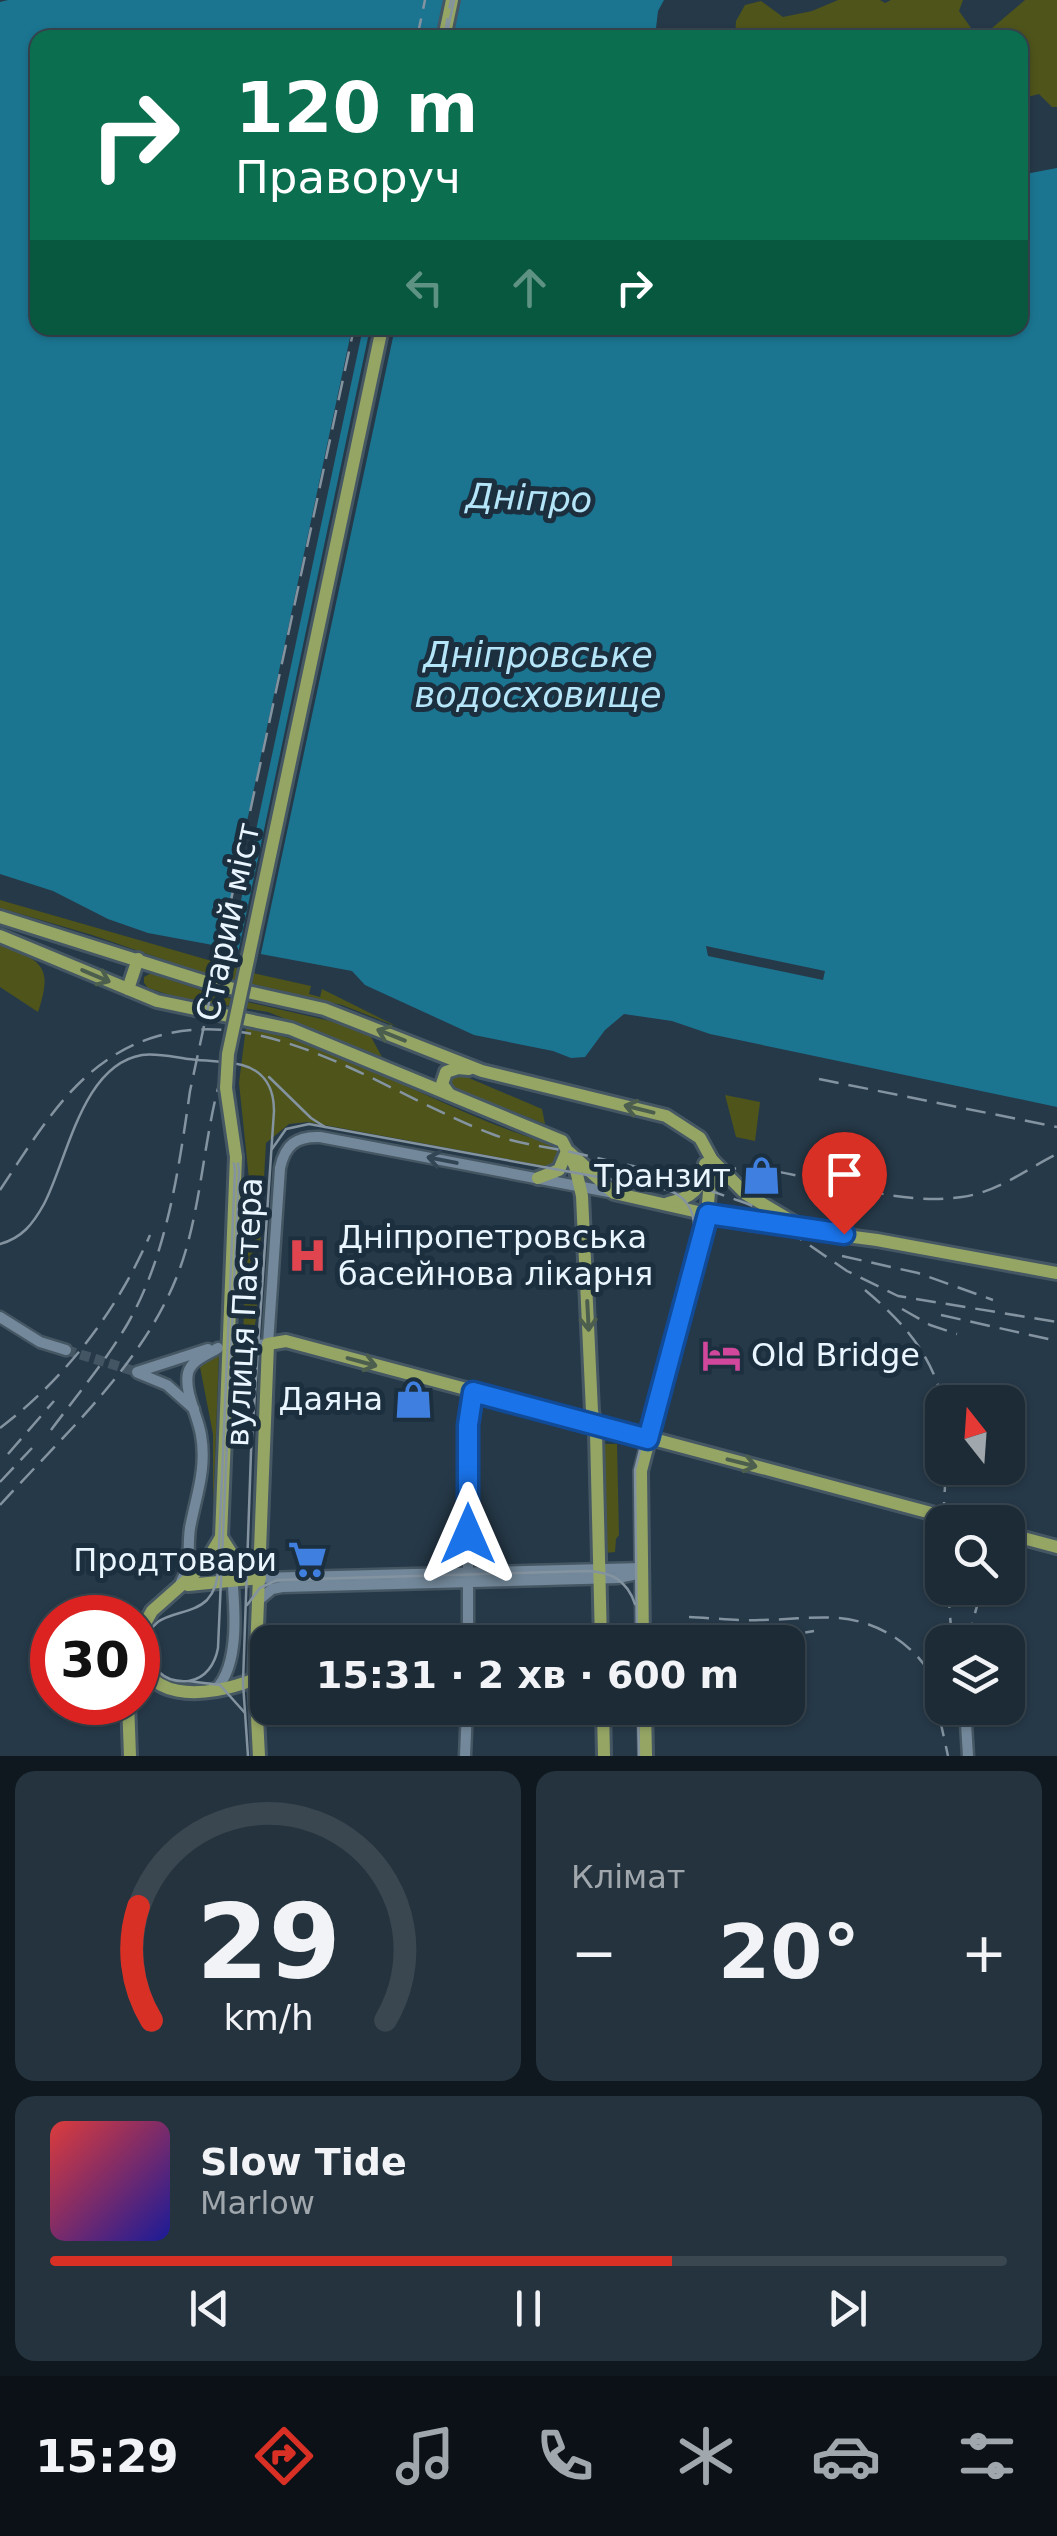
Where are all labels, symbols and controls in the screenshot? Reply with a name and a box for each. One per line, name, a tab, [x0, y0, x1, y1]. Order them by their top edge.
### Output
text: 120 m	[235, 67, 478, 149]
icon: right	[70, 70, 200, 200]
text: Праворуч	[235, 151, 461, 204]
icon: left	[397, 260, 452, 315]
icon: ahead	[502, 260, 557, 315]
icon: right	[607, 260, 662, 315]
water label: Дніпро	[463, 476, 593, 520]
water label: Дніпровське водосховище	[415, 635, 661, 715]
street label: Старий міст	[188, 819, 268, 1025]
one-way arrow	[80, 968, 111, 986]
one-way arrow	[376, 1024, 407, 1042]
one-way arrow	[624, 1098, 655, 1117]
pin	[802, 1132, 887, 1235]
icon: arrive	[817, 1147, 872, 1202]
one-way arrow	[427, 1150, 459, 1169]
shop icon: Транзит	[740, 1155, 782, 1197]
place label: Транзит	[593, 1157, 731, 1195]
street label: вулиця Пастера	[218, 1176, 270, 1448]
place label: Дніпропетровська басейнова лікарня	[338, 1218, 653, 1293]
hospital icon: Дніпропетровська басейнова лікарня	[287, 1234, 329, 1276]
one-way arrow	[579, 1299, 598, 1331]
hotel icon: Old Bridge	[700, 1334, 742, 1376]
place label: Old Bridge	[751, 1336, 920, 1374]
one-way arrow	[345, 1354, 377, 1372]
shop icon: Даяна	[392, 1378, 434, 1420]
place label: Даяна	[279, 1380, 383, 1418]
north arrow	[925, 1385, 1025, 1485]
map controls	[925, 1385, 1025, 1725]
one-way arrow	[726, 1455, 757, 1474]
position arrow	[416, 1482, 520, 1586]
button: search	[925, 1505, 1025, 1605]
supermarket icon: Продтовари	[286, 1539, 328, 1581]
place label: Продтовари	[73, 1541, 277, 1579]
speed limit sign: 30	[30, 1595, 160, 1725]
button: layers	[925, 1625, 1025, 1725]
text: 15:31 · 2 хв · 600 m	[316, 1653, 739, 1697]
text: Клімат	[571, 1858, 685, 1896]
text: 29	[196, 1881, 340, 2003]
text: 20°	[718, 1908, 860, 1996]
text: −	[571, 1921, 617, 1985]
text: +	[961, 1921, 1007, 1985]
text: km/h	[223, 1997, 313, 2038]
text: Slow Tide	[200, 2140, 407, 2184]
text: Marlow	[200, 2184, 315, 2222]
icon: previous	[182, 2281, 237, 2336]
icon: pause	[501, 2281, 556, 2336]
icon: next	[820, 2281, 875, 2336]
icon: directions	[249, 2421, 319, 2491]
icon: music	[390, 2421, 460, 2491]
icon: phone	[530, 2421, 600, 2491]
icon: climate	[671, 2421, 741, 2491]
icon: car	[811, 2421, 881, 2491]
icon: filters	[952, 2421, 1022, 2491]
text: 15:29	[35, 2430, 179, 2483]

